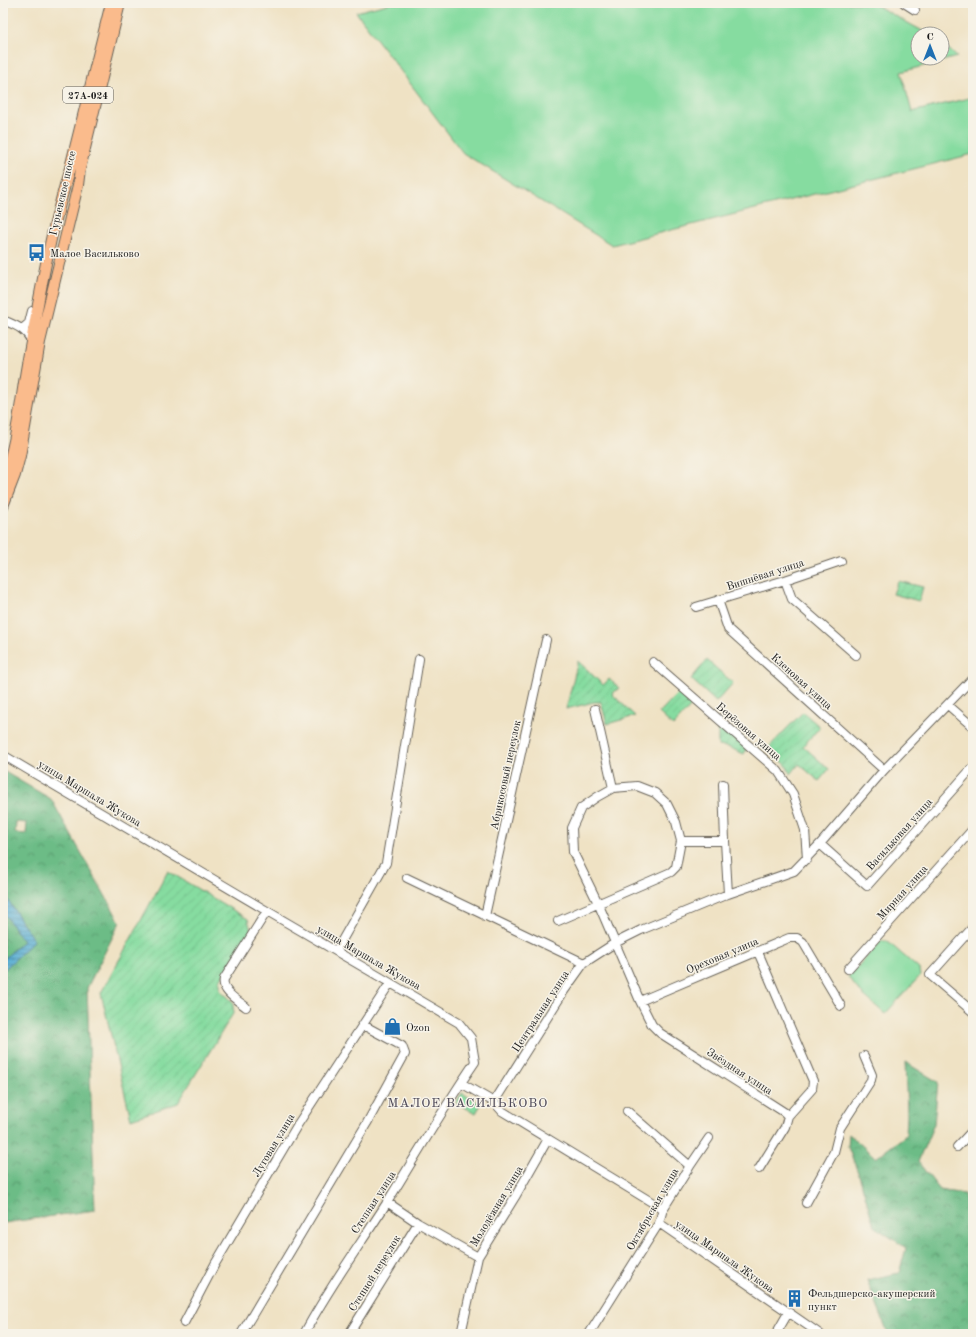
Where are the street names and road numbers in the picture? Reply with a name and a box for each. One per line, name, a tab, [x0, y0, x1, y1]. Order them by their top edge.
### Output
road number: 27А-024	[63, 87, 113, 103]
street label: Гурьевское шоссе	[48, 150, 79, 237]
street label: Вишнёвая улица	[725, 558, 806, 593]
street label: Кленовая улица	[768, 652, 834, 713]
street label: Берёзовая улица	[714, 701, 783, 763]
street label: Абрикосовый переулок	[489, 719, 524, 831]
street label: улица Маршала Жукова	[36, 759, 143, 830]
street label: Васильковая улица	[865, 797, 936, 873]
street label: Мирная улица	[876, 863, 931, 922]
street label: улица Маршала Жукова	[314, 924, 423, 993]
street label: Ореховая улица	[685, 936, 761, 976]
street label: Центральная улица	[511, 969, 572, 1055]
street label: Звёздная улица	[704, 1047, 774, 1098]
street label: Луговая улица	[251, 1112, 298, 1179]
street label: Молодёжная улица	[469, 1164, 526, 1249]
street label: Октябрьская улица	[625, 1166, 682, 1253]
street label: Степная улица	[350, 1169, 399, 1236]
street label: улица Маршала Жукова	[673, 1219, 776, 1296]
street label: Степной переулок	[347, 1233, 403, 1314]

